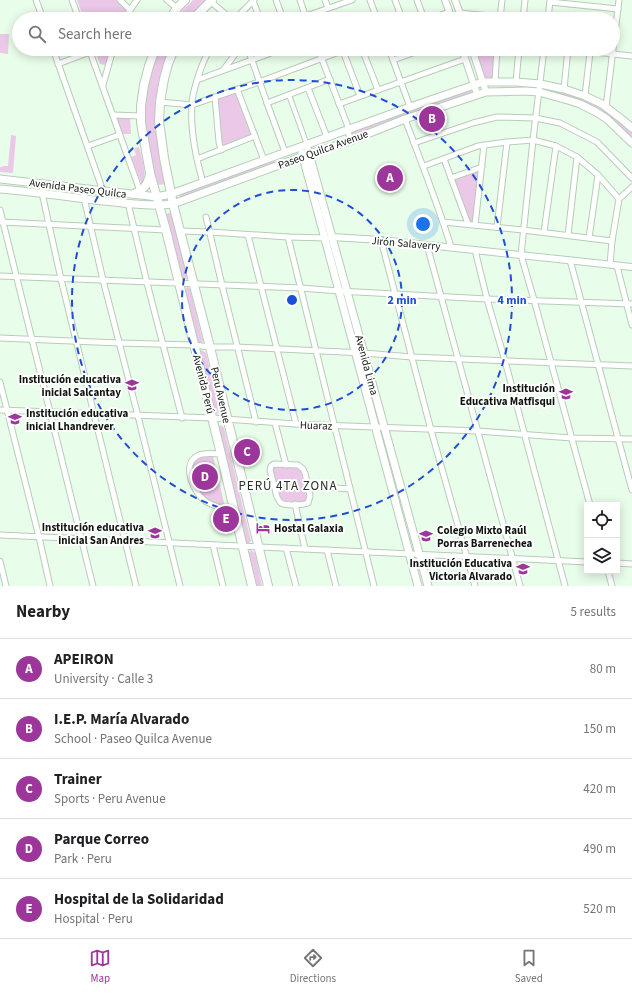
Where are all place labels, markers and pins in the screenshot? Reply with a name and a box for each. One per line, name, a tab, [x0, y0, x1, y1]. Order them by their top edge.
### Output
pin: B	[419, 104, 445, 134]
pin: A	[377, 163, 403, 193]
centre of rings	[285, 293, 299, 307]
place label: Institución educativa inicial Salcantay	[19, 372, 121, 400]
school or university icon: Institución educativa inicial Salcantay	[124, 377, 140, 393]
place label: Institución Educativa Matfisqui	[460, 381, 555, 409]
school or university icon: Institución Educativa Matfisqui	[558, 386, 574, 402]
place label: Institución educativa inicial Lhandrever	[26, 406, 128, 434]
school or university icon: Institución educativa inicial Lhandrever	[7, 411, 23, 427]
pin: C	[234, 437, 260, 467]
pin: D	[192, 462, 218, 492]
pin: E	[213, 504, 239, 534]
place label: Institución educativa inicial San Andres	[42, 520, 144, 548]
hotel icon: Hostal Galaxia	[255, 520, 271, 536]
place label: Hostal Galaxia	[274, 521, 344, 536]
place label: Colegio Mixto Raúl Porras Barrenechea	[437, 523, 533, 551]
school or university icon: Institución educativa inicial San Andres	[147, 525, 163, 541]
school or university icon: Colegio Mixto Raúl Porras Barrenechea	[418, 528, 434, 544]
place label: Institución Educativa Victoria Alvarado	[410, 556, 512, 584]
school or university icon: Institución Educativa Victoria Alvarado	[515, 561, 531, 577]

